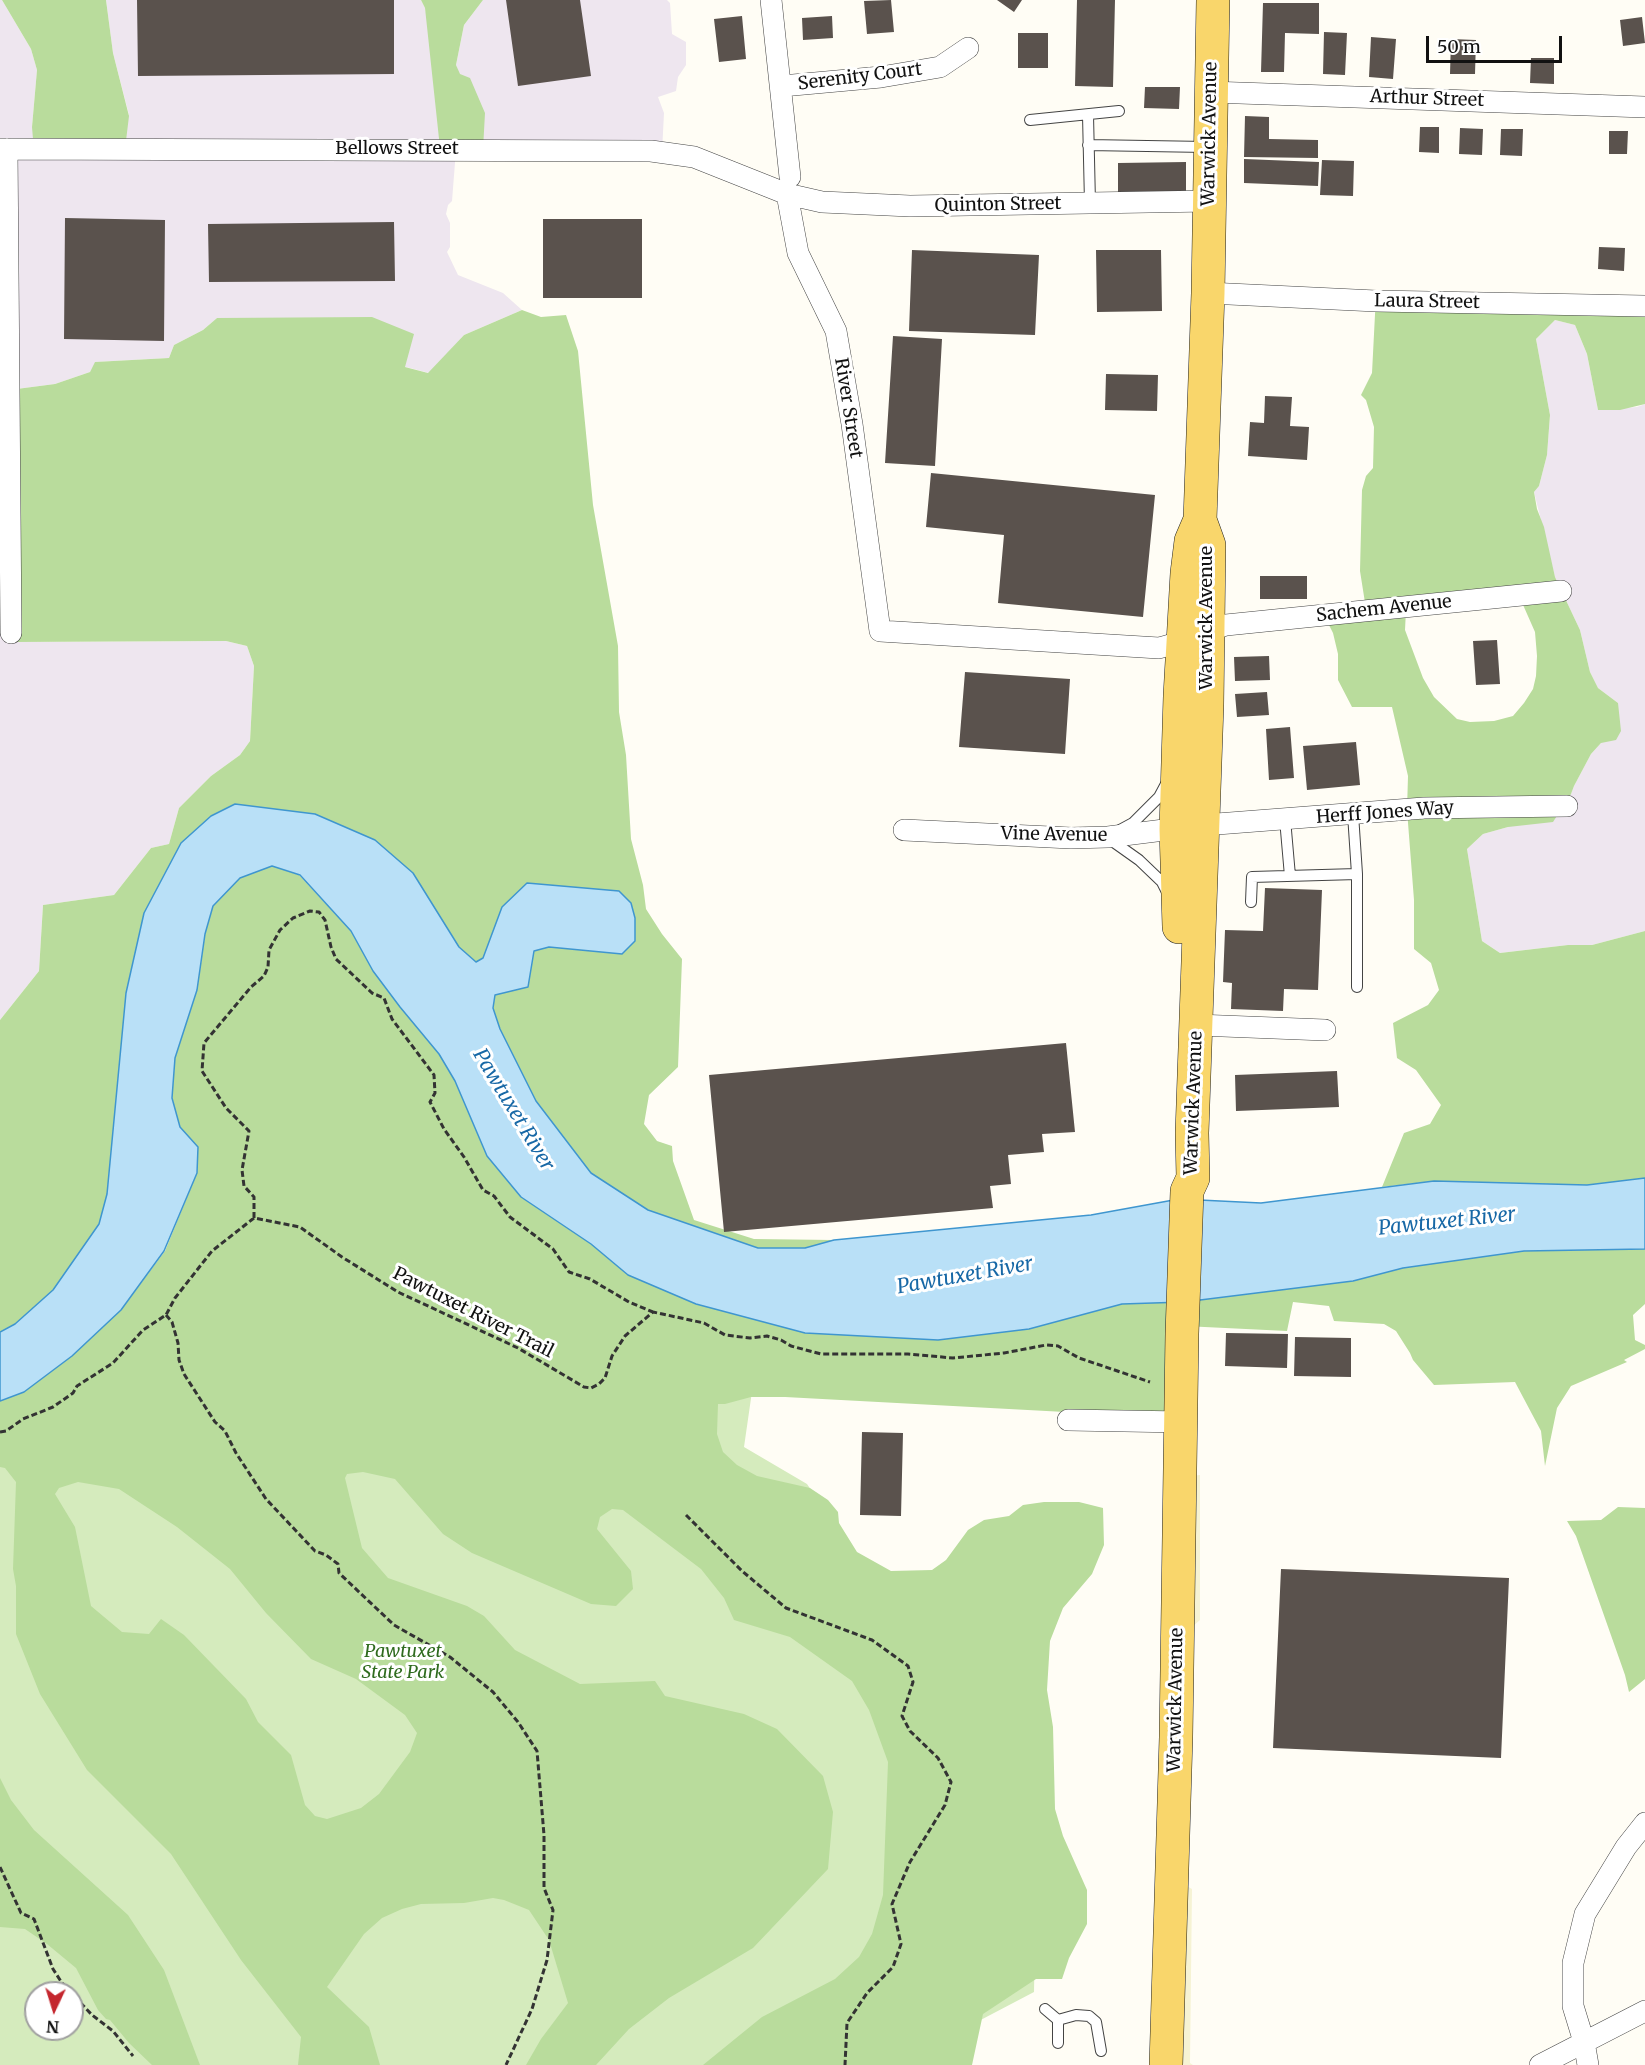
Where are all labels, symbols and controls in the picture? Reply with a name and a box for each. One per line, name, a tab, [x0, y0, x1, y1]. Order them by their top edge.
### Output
scale bar	[1429, 24, 1566, 62]
text: 50 m	[1437, 35, 1481, 58]
street label: Serenity Court	[797, 59, 923, 95]
street label: Warwick Avenue	[1198, 62, 1222, 206]
street label: Arthur Street	[1370, 86, 1484, 112]
street label: Bellows Street	[335, 138, 459, 160]
street label: Quinton Street	[934, 193, 1062, 217]
street label: Laura Street	[1374, 290, 1480, 314]
street label: River Street	[829, 356, 867, 460]
street label: Warwick Avenue	[1196, 546, 1218, 690]
street label: Sachem Avenue	[1315, 591, 1453, 627]
street label: Herff Jones Way	[1315, 797, 1455, 829]
street label: Vine Avenue	[1001, 823, 1107, 847]
street label: Warwick Avenue	[1181, 1031, 1207, 1175]
water label: Pawtuxet River	[467, 1045, 559, 1175]
water label: Pawtuxet River	[1377, 1203, 1517, 1241]
water label: Pawtuxet River	[895, 1252, 1035, 1300]
street label: Pawtuxet River Trail	[389, 1263, 557, 1363]
street label: Warwick Avenue	[1164, 1628, 1188, 1772]
park label: Pawtuxet State Park	[362, 1641, 444, 1684]
north arrow	[24, 1981, 84, 2041]
text: N	[46, 2017, 60, 2037]

